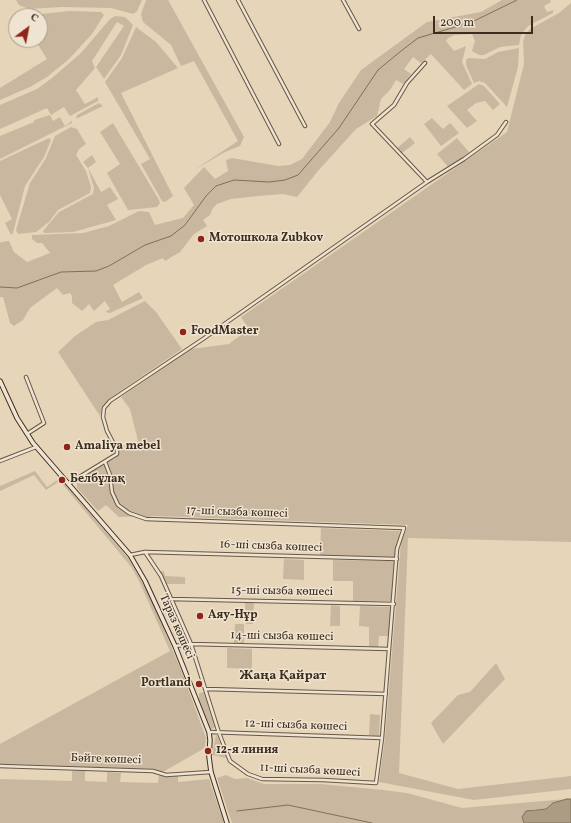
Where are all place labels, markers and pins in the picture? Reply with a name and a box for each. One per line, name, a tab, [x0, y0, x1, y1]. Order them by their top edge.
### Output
place label: Мотошкола Zubkov	[209, 232, 323, 246]
marker: Мотошкола Zubkov	[196, 234, 206, 244]
place label: FoodMaster	[191, 325, 258, 339]
marker: FoodMaster	[178, 327, 188, 337]
place label: Amaliya mebel	[75, 440, 160, 454]
marker: Amaliya mebel	[62, 442, 72, 452]
place label: Белбұлақ	[70, 473, 125, 487]
marker: Белбұлақ	[57, 475, 67, 485]
place label: Аяу-Нұр	[208, 609, 258, 623]
marker: Аяу-Нұр	[195, 611, 205, 621]
place label: Portland	[141, 677, 191, 691]
marker: Portland	[194, 679, 204, 689]
place label: 12-я линия	[216, 744, 278, 758]
marker: 12-я линия	[203, 746, 213, 756]

